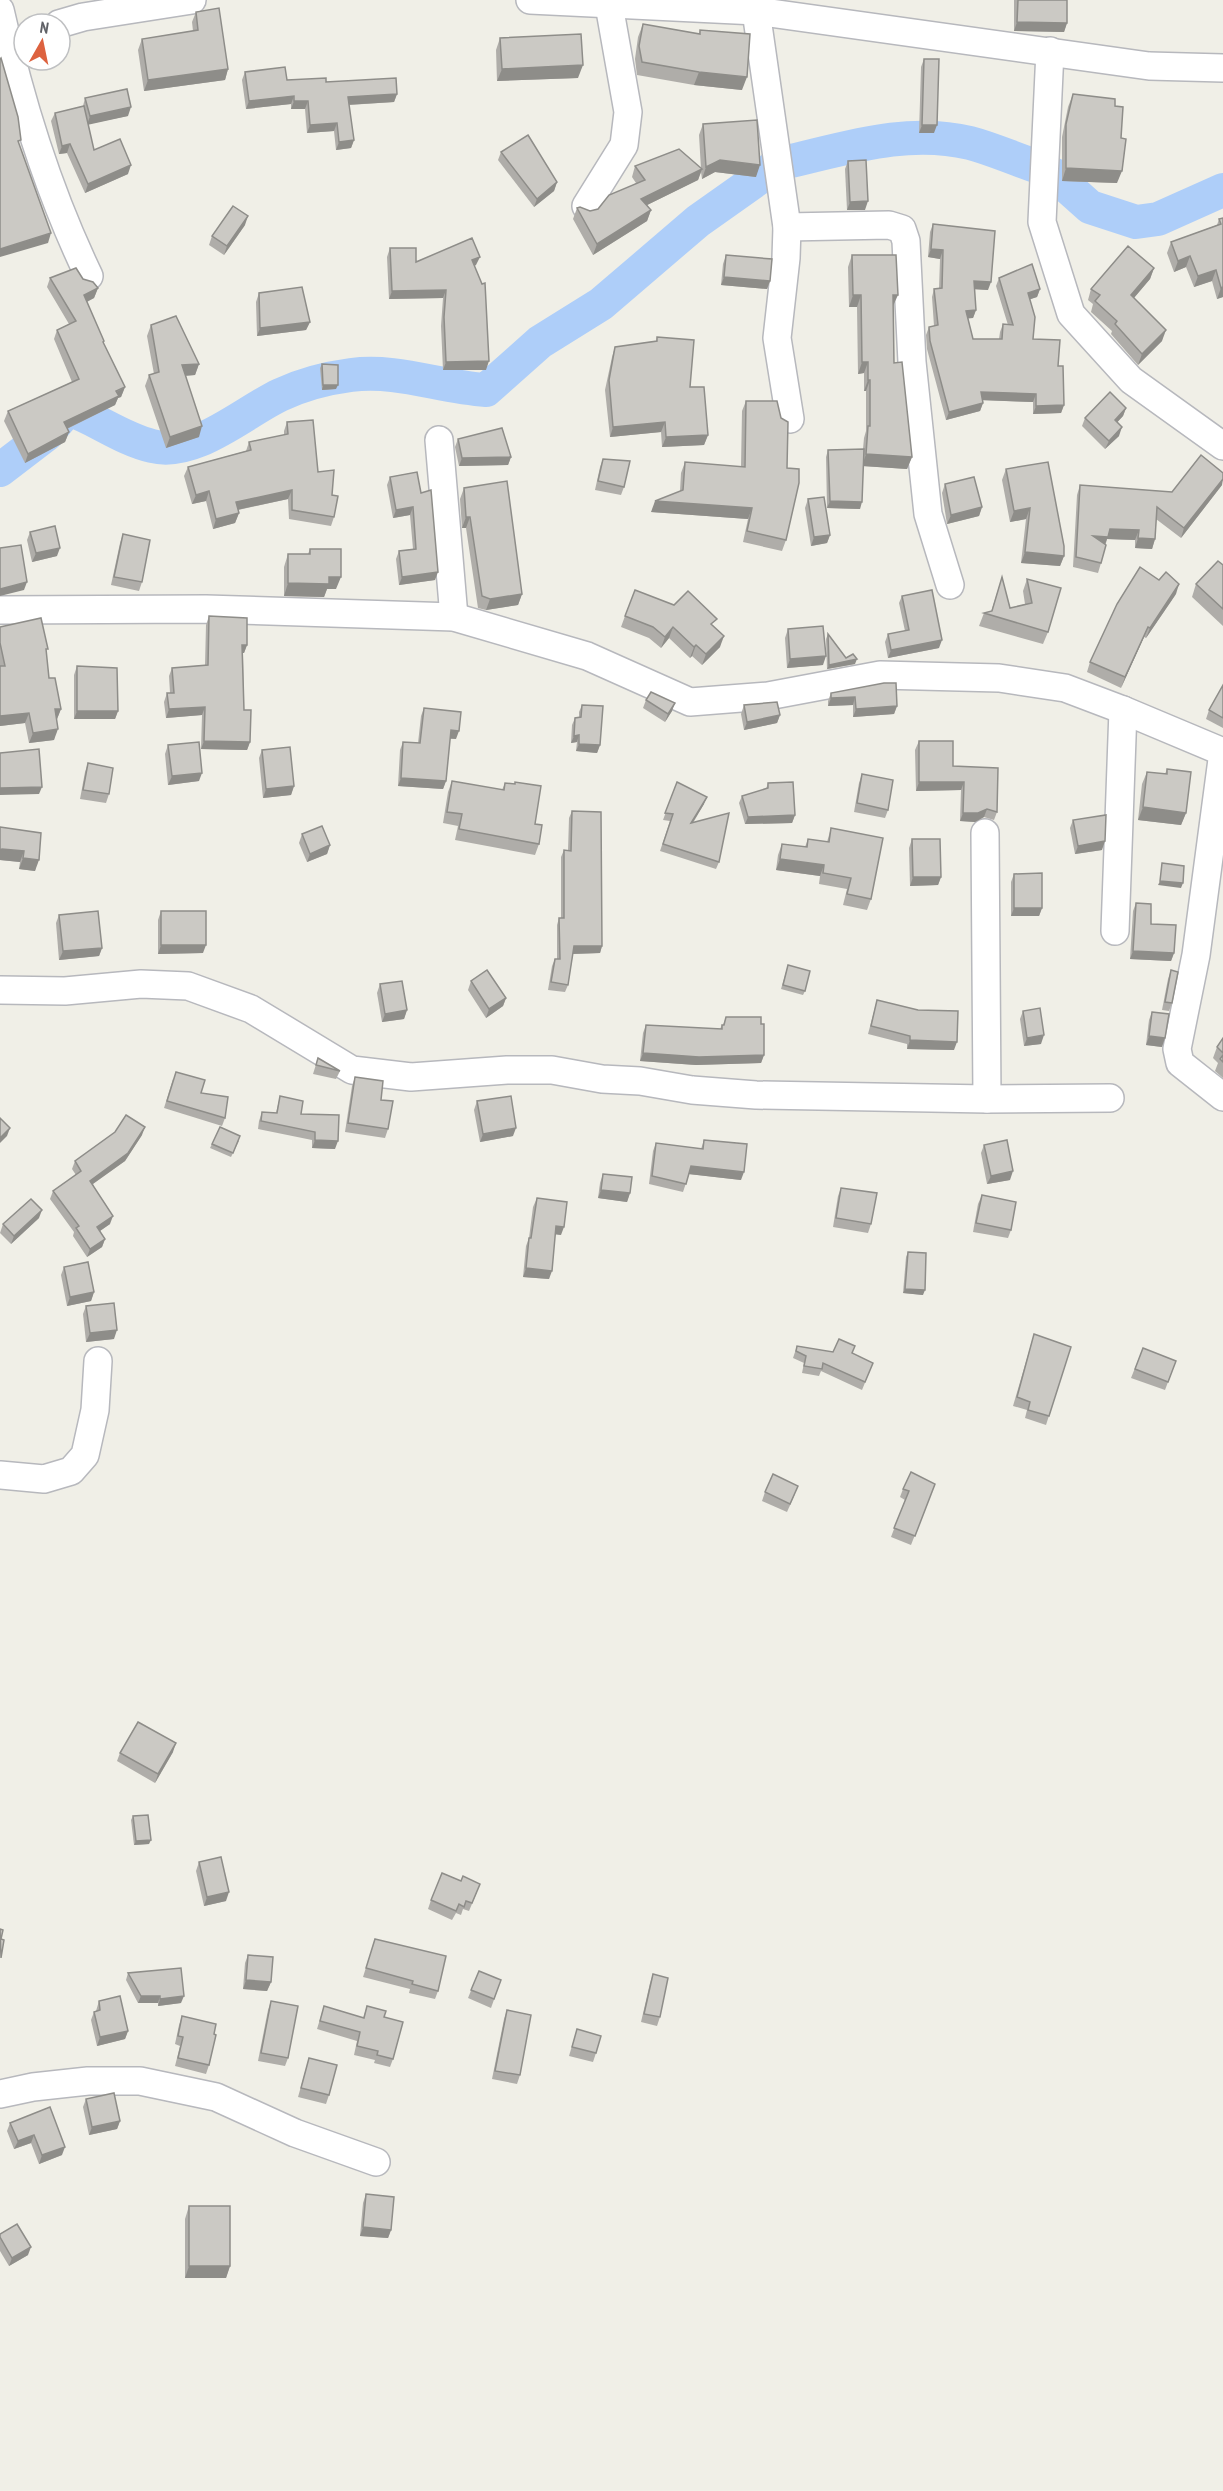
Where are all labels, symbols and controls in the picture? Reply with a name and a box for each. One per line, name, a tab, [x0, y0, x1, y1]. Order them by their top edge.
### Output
north arrow	[12, 12, 72, 72]
text: N	[39, 17, 50, 38]

